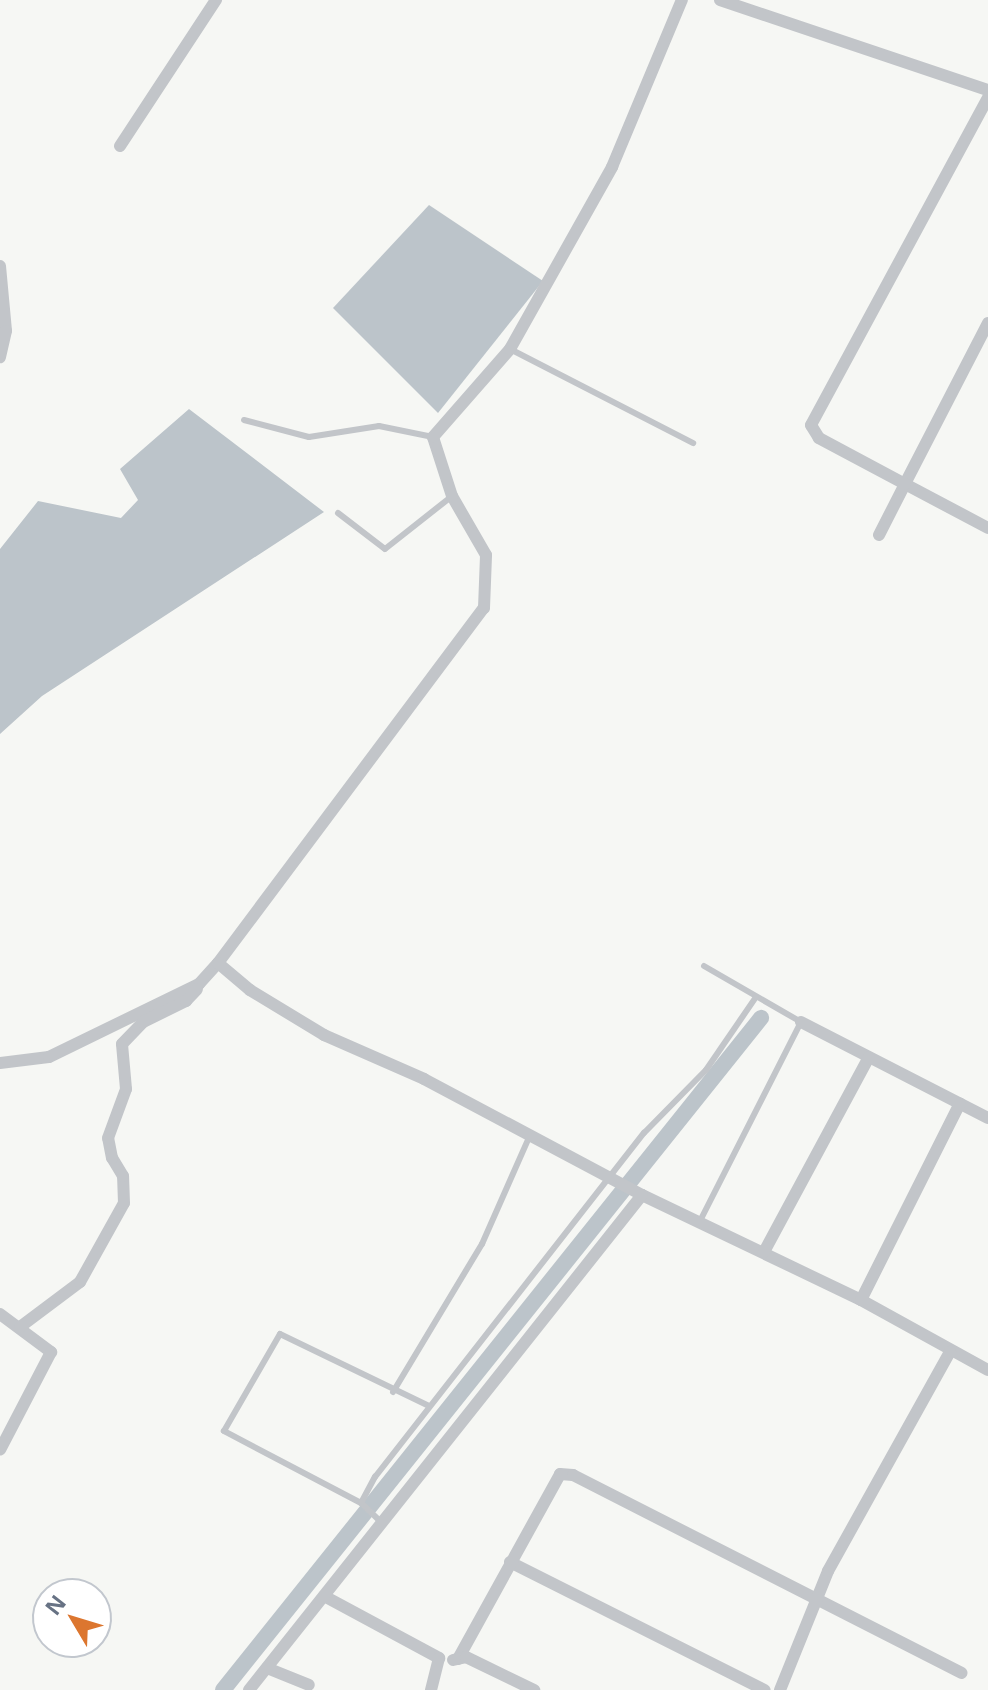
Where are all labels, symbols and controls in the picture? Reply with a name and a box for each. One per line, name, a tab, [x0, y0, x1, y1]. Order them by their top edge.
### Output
north arrow	[32, 1578, 112, 1658]
text: N	[37, 1588, 72, 1621]

